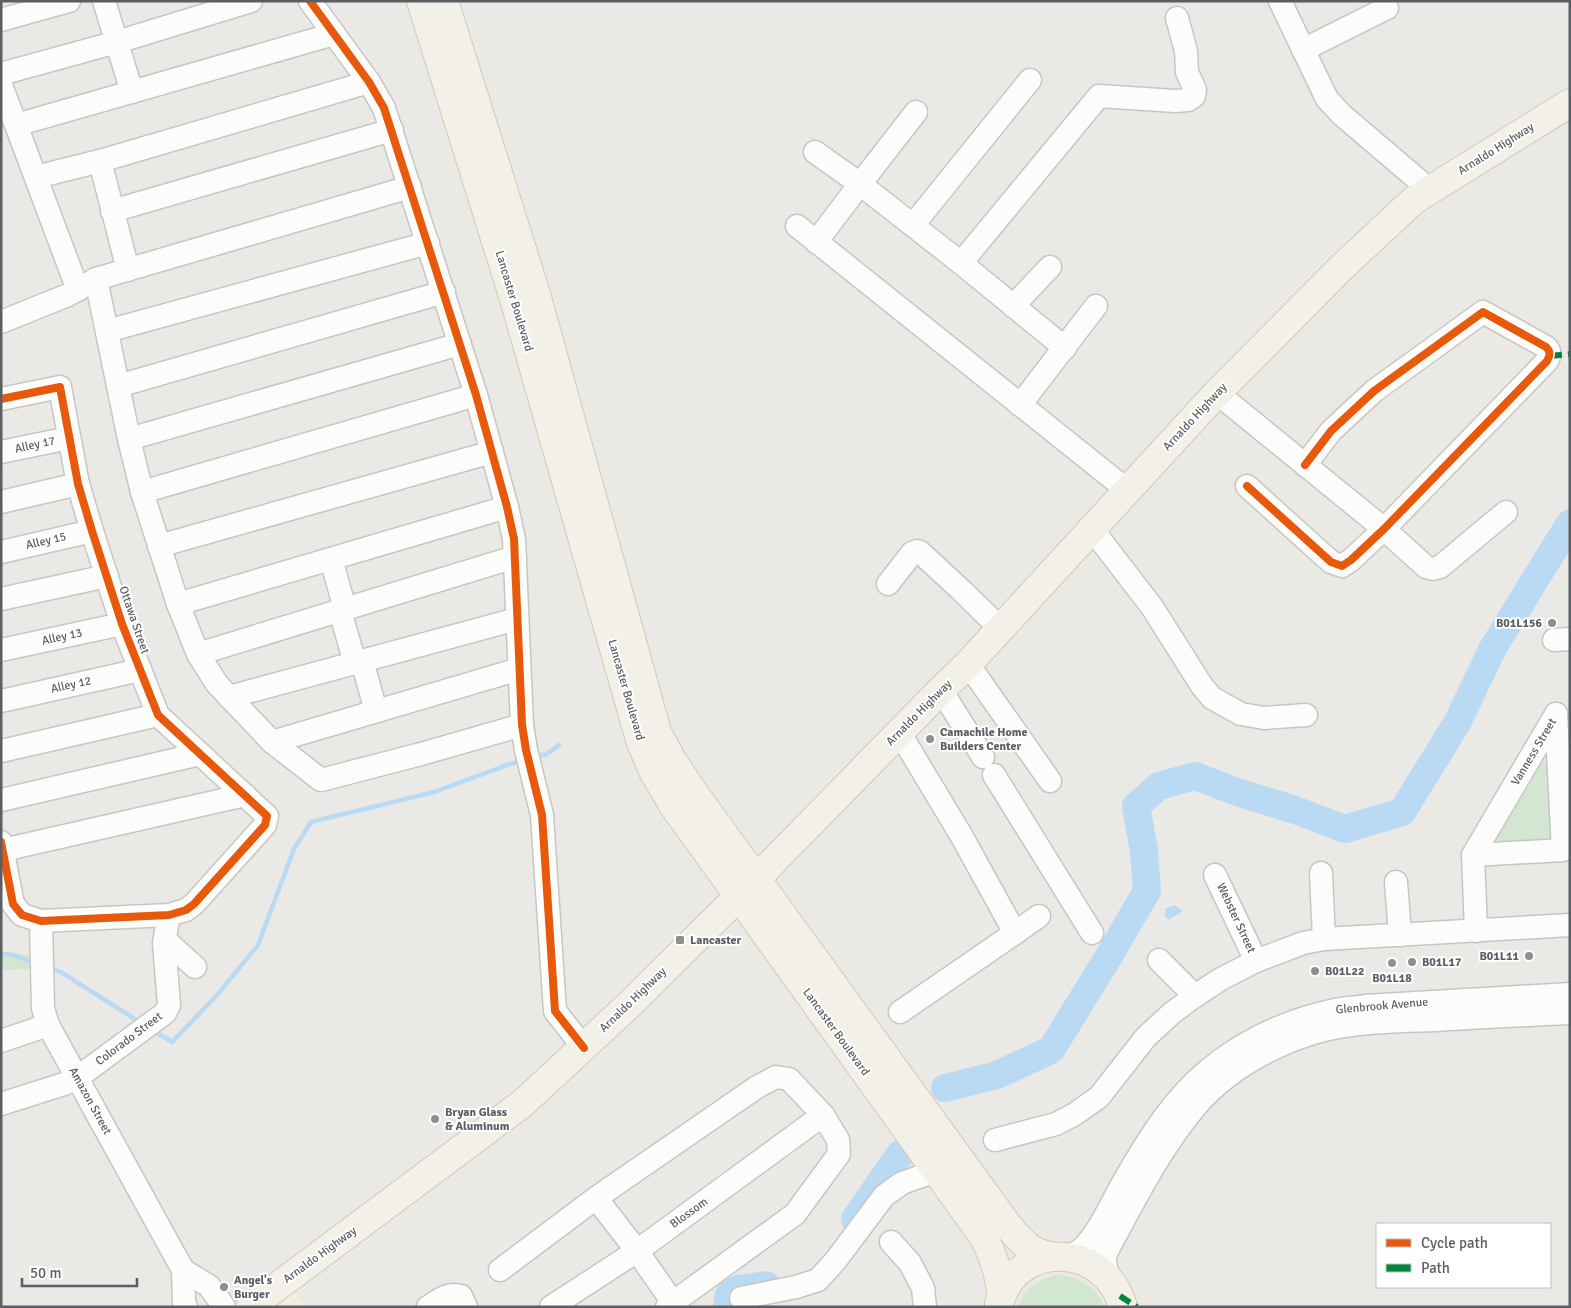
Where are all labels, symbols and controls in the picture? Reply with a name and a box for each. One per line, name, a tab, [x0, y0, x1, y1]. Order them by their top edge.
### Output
street label: Arnaldo Highway	[1455, 119, 1537, 178]
street label: Lancaster Boulevard	[492, 249, 536, 353]
street label: Arnaldo Highway	[1160, 380, 1230, 454]
street label: Alley 17	[13, 433, 57, 457]
street label: Alley 15	[24, 529, 68, 553]
street label: Ottawa Street	[115, 584, 153, 656]
place label: B01L156	[1496, 616, 1543, 631]
marker: B01L156	[1546, 617, 1558, 629]
street label: Alley 13	[40, 625, 84, 649]
street label: Lancaster Boulevard	[604, 638, 648, 742]
street label: Alley 12	[49, 673, 93, 697]
street label: Arnaldo Highway	[883, 677, 955, 749]
street label: Vanness Street	[1508, 716, 1560, 788]
place label: Camachile Home Builders Center	[940, 725, 1027, 754]
marker: Camachile Home Builders Center	[924, 733, 936, 745]
street label: Webster Street	[1213, 881, 1259, 955]
place label: Lancaster	[690, 933, 742, 948]
marker: Lancaster	[674, 934, 686, 946]
place label: B01L11	[1479, 949, 1520, 964]
marker: B01L11	[1523, 950, 1535, 962]
place label: B01L17	[1422, 955, 1462, 970]
marker: B01L17	[1406, 956, 1418, 968]
marker: B01L18	[1386, 957, 1398, 969]
street label: Arnaldo Highway	[596, 964, 670, 1036]
place label: B01L22	[1325, 964, 1365, 979]
marker: B01L22	[1309, 965, 1321, 977]
place label: B01L18	[1372, 971, 1412, 986]
street label: Lancaster Boulevard	[799, 985, 873, 1079]
street label: Glenbrook Avenue	[1335, 994, 1429, 1018]
street label: Colorado Street	[93, 1009, 165, 1069]
street label: Amazon Street	[65, 1065, 115, 1137]
place label: Bryan Glass & Aluminum	[445, 1105, 510, 1134]
marker: Bryan Glass & Aluminum	[429, 1113, 441, 1125]
street label: Blossom	[667, 1194, 711, 1232]
street label: Arnaldo Highway	[280, 1223, 360, 1287]
legend	[1376, 1223, 1551, 1288]
text: Cycle path	[1421, 1234, 1488, 1252]
scale bar	[22, 1256, 138, 1288]
text: Path	[1421, 1259, 1450, 1277]
text: 50 m	[30, 1264, 61, 1282]
place label: Angel's Burger	[234, 1273, 273, 1302]
marker: Angel's Burger	[218, 1281, 230, 1293]

